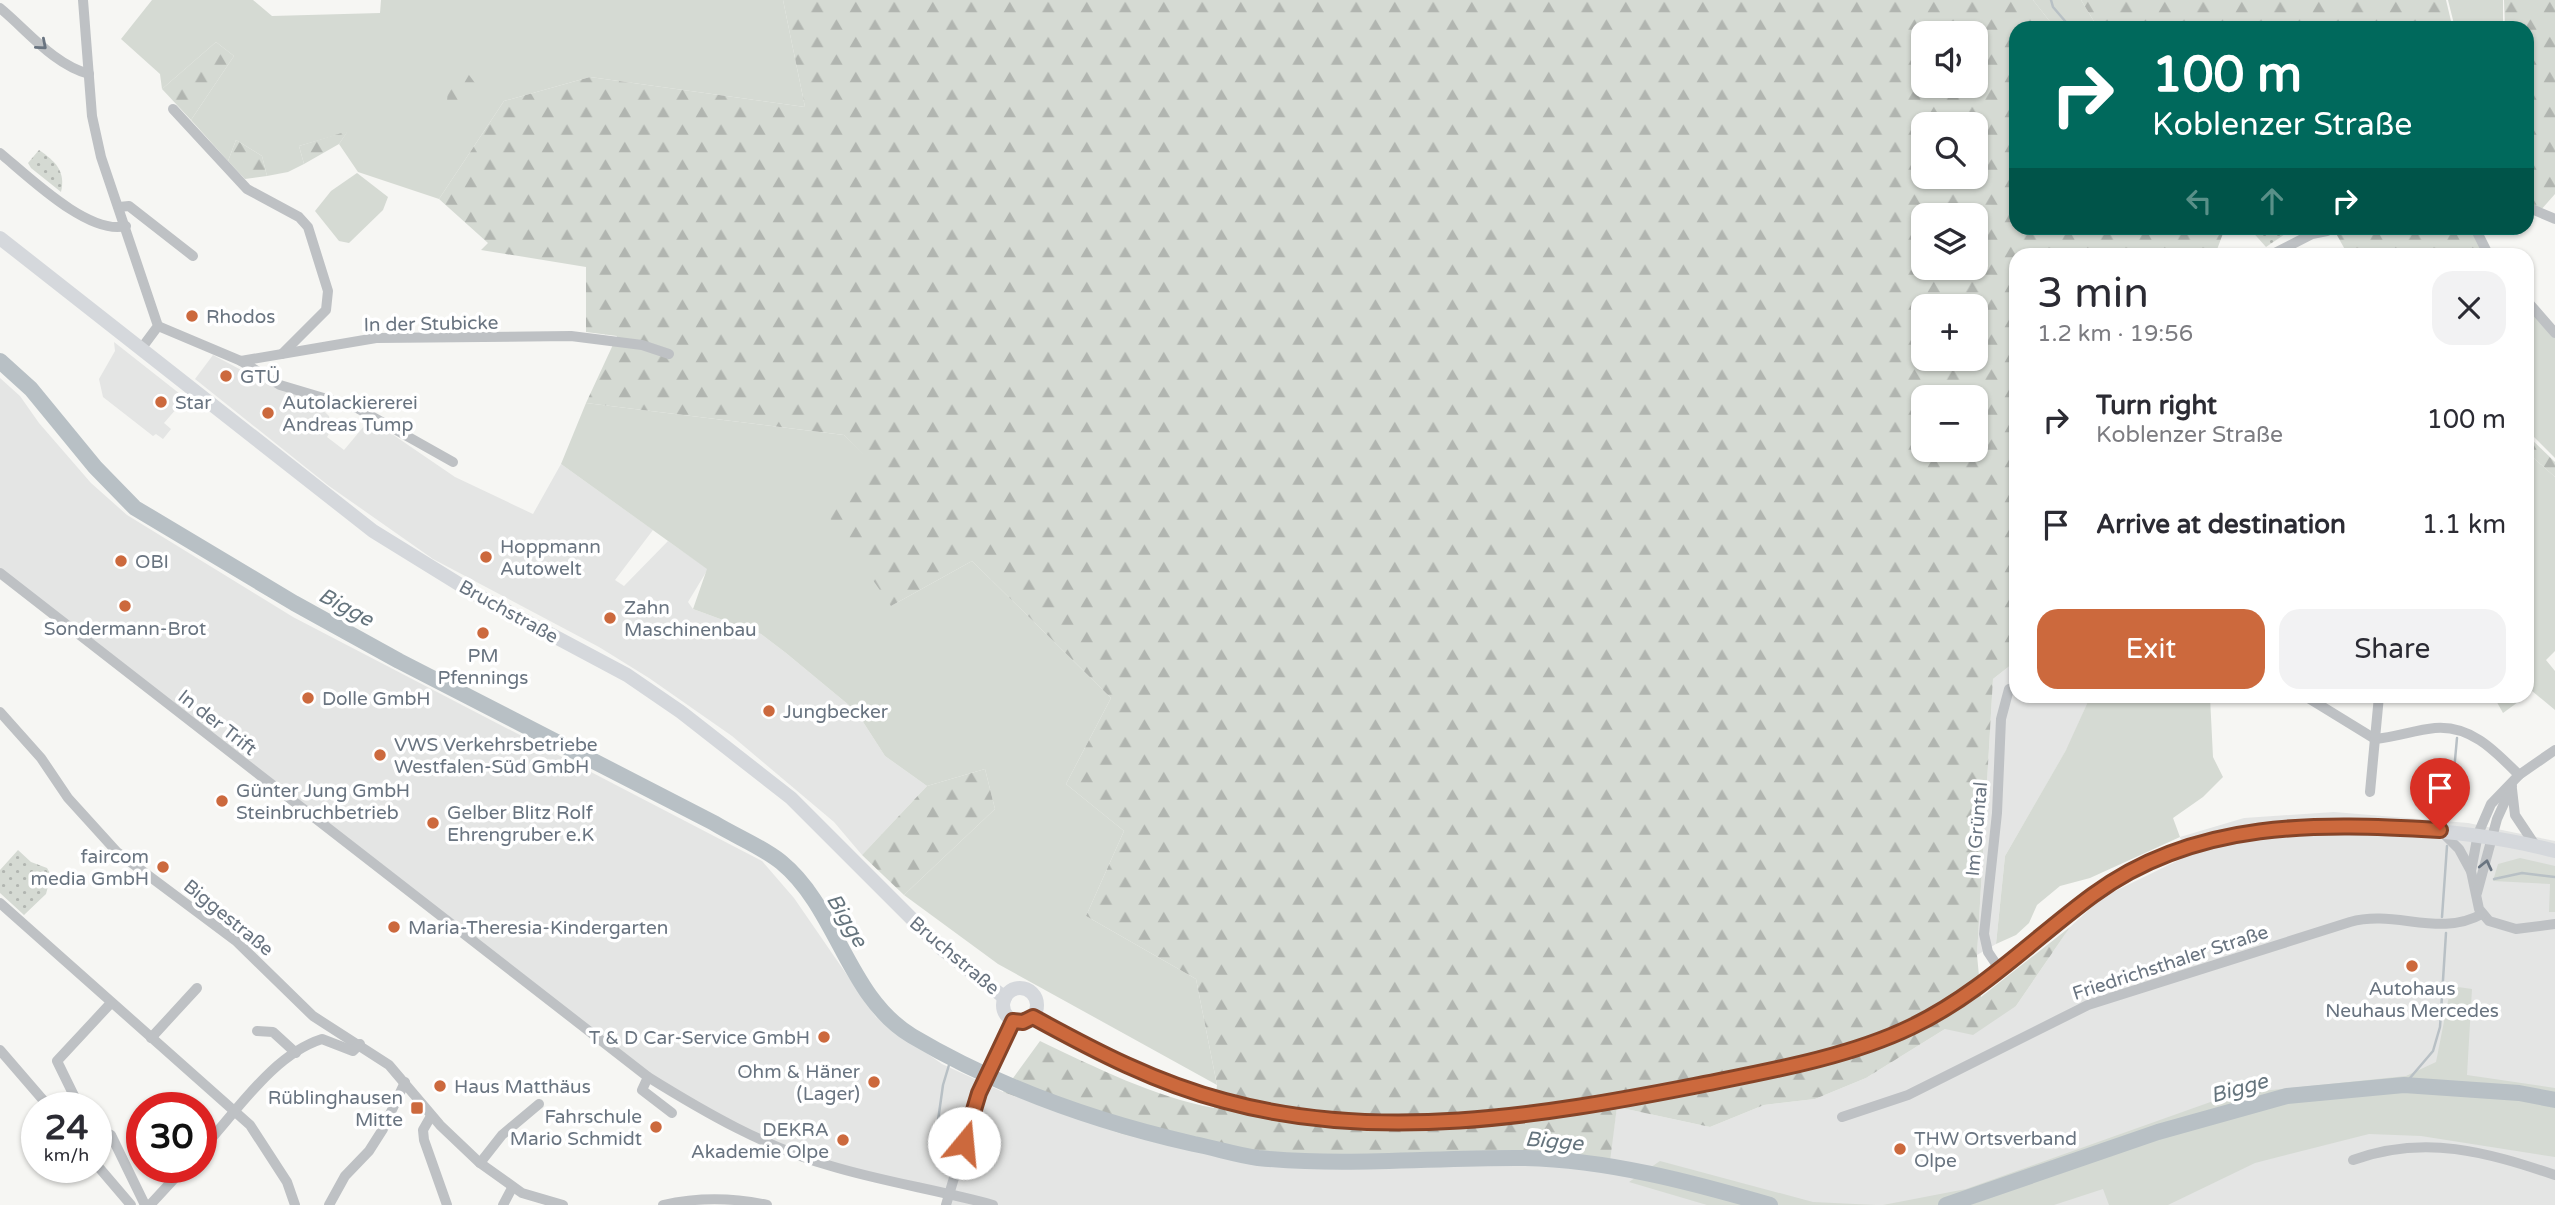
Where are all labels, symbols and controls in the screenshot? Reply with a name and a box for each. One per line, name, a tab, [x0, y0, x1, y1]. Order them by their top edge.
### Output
map controls	[1911, 21, 1988, 462]
button: sound	[1911, 21, 1988, 98]
one-way arrow	[34, 37, 47, 49]
text: 100 m	[2152, 46, 2302, 105]
icon: right	[2037, 49, 2128, 140]
text: Koblenzer Straße	[2152, 106, 2412, 144]
button: search	[1911, 112, 1988, 189]
icon: left	[2180, 182, 2218, 220]
icon: ahead	[2253, 182, 2291, 220]
icon: right	[2326, 182, 2364, 220]
button: layers	[1911, 203, 1988, 280]
text: 3 min	[2037, 268, 2149, 319]
button: close	[2432, 271, 2506, 345]
button: +	[1911, 294, 1988, 371]
place label: Rhodos	[206, 306, 275, 328]
marker: Rhodos	[184, 308, 200, 324]
street label: In der Stubicke	[364, 312, 499, 336]
text: 1.2 km · 19:56	[2037, 320, 2193, 348]
place label: GTÜ	[240, 366, 280, 388]
marker: GTÜ	[218, 368, 234, 384]
button: −	[1911, 385, 1988, 462]
text: Turn right	[2096, 390, 2217, 421]
place label: Star	[175, 392, 212, 414]
place label: Autolackiererei Andreas Tump	[282, 392, 418, 436]
marker: Star	[153, 394, 169, 410]
icon: right	[2037, 401, 2075, 439]
text: 100 m	[2426, 404, 2506, 435]
marker: Autolackiererei Andreas Tump	[260, 405, 276, 421]
text: Koblenzer Straße	[2096, 421, 2283, 449]
icon: arrive	[2037, 506, 2075, 544]
text: Arrive at destination	[2096, 509, 2346, 540]
text: 1.1 km	[2422, 509, 2506, 540]
place label: Hoppmann Autowelt	[500, 536, 601, 580]
marker: Hoppmann Autowelt	[478, 549, 494, 565]
place label: OBI	[135, 551, 169, 573]
marker: OBI	[113, 553, 129, 569]
street label: Bruchstraße	[455, 576, 562, 648]
water label: Bigge	[314, 583, 378, 633]
place label: Zahn Maschinenbau	[624, 597, 757, 641]
marker: Sondermann-Brot	[117, 598, 133, 614]
button: Exit	[2037, 609, 2265, 689]
button: Share	[2279, 609, 2506, 689]
marker: Zahn Maschinenbau	[602, 610, 618, 626]
place label: Sondermann-Brot	[44, 618, 206, 640]
marker: PM Pfennings	[475, 625, 491, 641]
place label: PM Pfennings	[438, 645, 528, 689]
street label: In der Trift	[174, 685, 261, 760]
place label: Dolle GmbH	[322, 688, 431, 710]
marker: Dolle GmbH	[300, 690, 316, 706]
place label: Jungbecker	[783, 701, 889, 723]
marker: Jungbecker	[761, 703, 777, 719]
place label: VWS Verkehrsbetriebe Westfalen-Süd GmbH	[394, 734, 598, 778]
marker: VWS Verkehrsbetriebe Westfalen-Süd GmbH	[372, 747, 388, 763]
pin	[2410, 758, 2470, 830]
icon: arrive	[2421, 769, 2459, 807]
place label: Günter Jung GmbH Steinbruchbetrieb	[236, 780, 410, 824]
street label: Im Grüntal	[1962, 781, 1992, 877]
marker: Günter Jung GmbH Steinbruchbetrieb	[214, 793, 230, 809]
place label: Gelber Blitz Rolf Ehrengruber e.K	[447, 802, 595, 846]
marker: Gelber Blitz Rolf Ehrengruber e.K	[425, 815, 441, 831]
place label: faircom media GmbH	[31, 846, 149, 890]
marker: faircom media GmbH	[155, 859, 171, 875]
one-way arrow	[2477, 859, 2492, 871]
street label: Biggestraße	[179, 875, 278, 961]
water label: Bigge	[821, 889, 873, 953]
street label: Bruchstraße	[905, 912, 1004, 1000]
place label: Maria-Theresia-Kindergarten	[408, 917, 668, 939]
marker: Maria-Theresia-Kindergarten	[386, 919, 402, 935]
street label: Friedrichsthaler Straße	[2070, 921, 2271, 1005]
marker: Autohaus Neuhaus Mercedes	[2404, 958, 2420, 974]
place label: Autohaus Neuhaus Mercedes	[2325, 978, 2499, 1022]
place label: T & D Car-Service GmbH	[589, 1027, 810, 1049]
marker: T & D Car-Service GmbH	[816, 1029, 832, 1045]
place label: Ohm & Häner (Lager)	[737, 1061, 861, 1105]
water label: Bigge	[2208, 1068, 2272, 1108]
marker: Ohm & Häner (Lager)	[866, 1074, 882, 1090]
place label: Haus Matthäus	[454, 1076, 591, 1098]
marker: Haus Matthäus	[432, 1078, 448, 1094]
place label: Rüblinghausen Mitte	[268, 1087, 403, 1131]
speed limit sign: 30	[126, 1092, 217, 1183]
marker: Rüblinghausen Mitte	[409, 1100, 425, 1116]
place label: Fahrschule Mario Schmidt	[510, 1106, 642, 1150]
position arrow	[927, 1106, 1001, 1180]
text: 24	[45, 1107, 88, 1149]
marker: Fahrschule Mario Schmidt	[648, 1119, 664, 1135]
place label: DEKRA Akademie Olpe	[691, 1119, 829, 1163]
water label: Bigge	[1524, 1127, 1585, 1157]
place label: THW Ortsverband Olpe	[1914, 1128, 2077, 1172]
marker: DEKRA Akademie Olpe	[835, 1132, 851, 1148]
marker: THW Ortsverband Olpe	[1892, 1141, 1908, 1157]
text: km/h	[44, 1144, 89, 1166]

